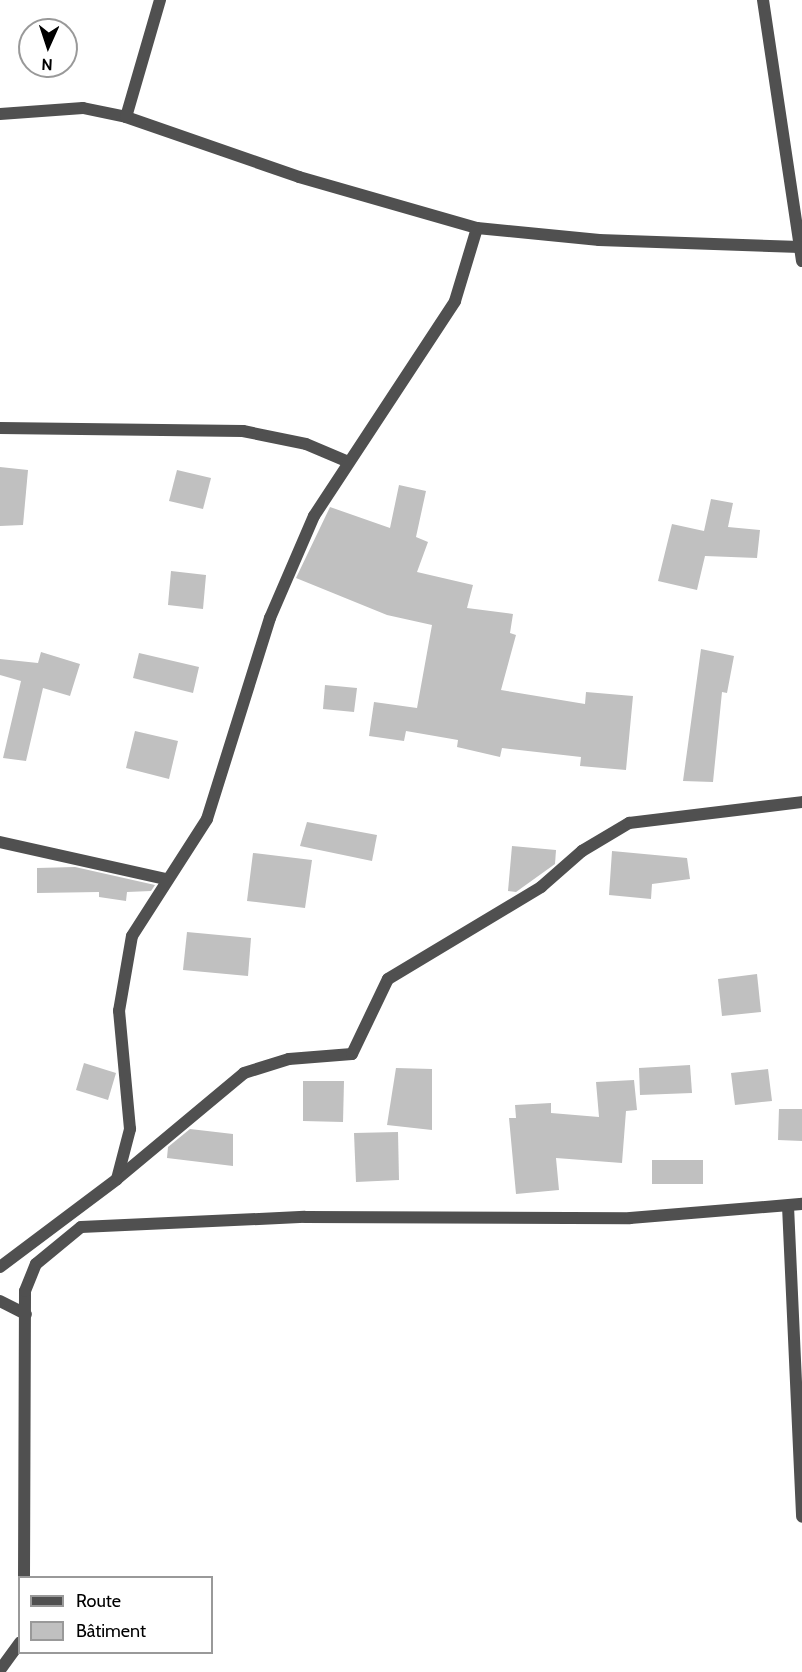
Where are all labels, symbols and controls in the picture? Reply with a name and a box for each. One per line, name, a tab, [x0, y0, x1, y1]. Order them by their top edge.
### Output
north arrow	[18, 18, 78, 78]
text: N	[41, 55, 53, 74]
legend	[18, 1576, 213, 1654]
text: Route	[76, 1590, 121, 1612]
text: Bâtiment	[76, 1620, 146, 1642]

